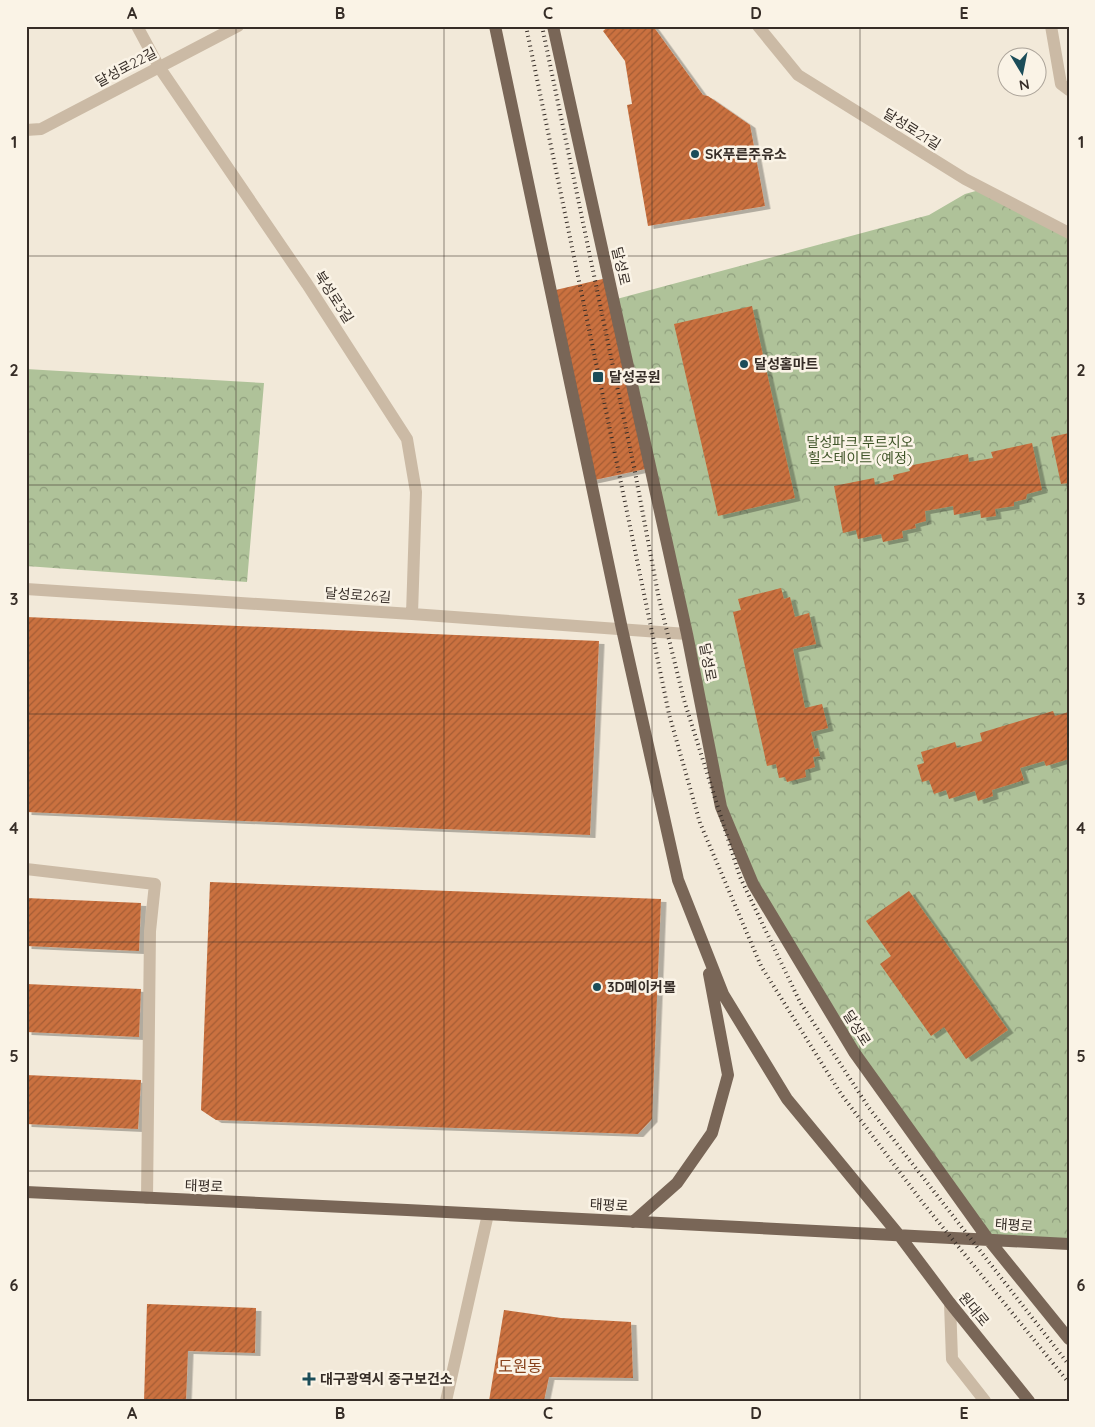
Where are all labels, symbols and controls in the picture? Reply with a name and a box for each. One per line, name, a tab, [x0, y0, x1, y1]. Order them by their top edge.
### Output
text: A	[127, 3, 138, 23]
text: B	[335, 3, 345, 23]
text: C	[543, 3, 553, 23]
text: D	[750, 3, 762, 23]
text: E	[959, 3, 969, 23]
street label: 달성로22길	[92, 43, 160, 91]
north arrow	[998, 48, 1048, 98]
text: N	[1018, 75, 1031, 95]
street label: 달성로21길	[880, 104, 944, 154]
text: 1	[11, 132, 17, 152]
text: 1	[1078, 132, 1084, 152]
place label: SK푸른주유소	[705, 145, 787, 163]
marker: SK푸른주유소	[689, 148, 701, 160]
street label: 달성로	[608, 245, 634, 287]
street label: 북성로3길	[310, 267, 358, 327]
place label: 달성홈마트	[754, 355, 819, 373]
marker: 달성홈마트	[738, 358, 750, 370]
text: 2	[9, 360, 19, 380]
text: 2	[1076, 360, 1086, 380]
place label: 달성공원	[609, 368, 661, 386]
marker: 달성공원	[591, 370, 605, 384]
park label: 달성파크 푸르지오 힐스테이트 (예정)	[807, 433, 914, 467]
street label: 달성로26길	[324, 584, 392, 606]
text: 3	[10, 589, 18, 609]
text: 3	[1077, 589, 1085, 609]
street label: 달성로	[695, 641, 721, 683]
text: 4	[9, 818, 19, 838]
text: 4	[1076, 818, 1086, 838]
place label: 3D메이커몰	[607, 978, 676, 996]
marker: 3D메이커몰	[591, 981, 603, 993]
street label: 달성로	[839, 1007, 875, 1049]
text: 5	[9, 1046, 19, 1066]
text: 5	[1076, 1046, 1086, 1066]
street label: 태평로	[184, 1176, 224, 1196]
street label: 태평로	[589, 1195, 629, 1215]
street label: 태평로	[994, 1215, 1034, 1235]
text: 6	[10, 1275, 19, 1295]
text: 6	[1077, 1275, 1086, 1295]
street label: 원대로	[955, 1288, 993, 1330]
district label: 도원동	[498, 1356, 542, 1376]
place label: 대구광역시 중구보건소	[320, 1370, 453, 1388]
marker: 대구광역시 중구보건소	[302, 1372, 316, 1386]
text: A	[127, 1403, 138, 1423]
text: B	[335, 1403, 345, 1423]
text: C	[543, 1403, 553, 1423]
text: D	[750, 1403, 762, 1423]
text: E	[959, 1403, 969, 1423]

